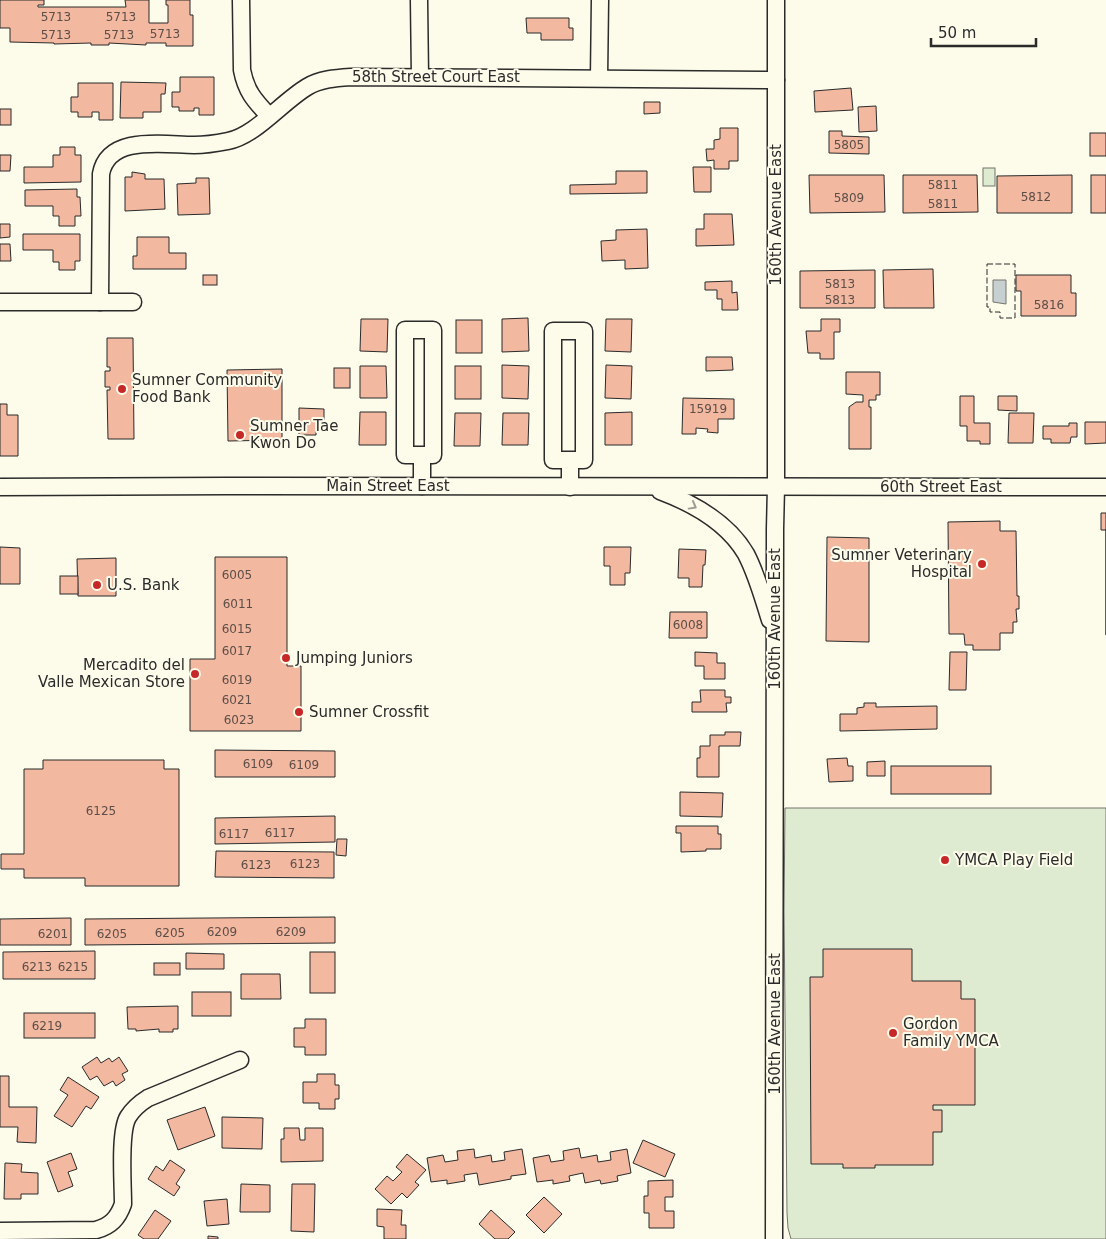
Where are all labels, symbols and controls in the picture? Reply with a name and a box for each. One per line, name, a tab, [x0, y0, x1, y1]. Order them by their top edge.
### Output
house number: 5713	[41, 10, 71, 24]
house number: 5713	[106, 10, 136, 24]
scale bar	[931, 15, 1036, 47]
text: 50 m	[938, 24, 976, 42]
house number: 5713	[150, 27, 180, 41]
house number: 5713	[41, 28, 71, 42]
house number: 5713	[104, 28, 134, 42]
street label: 58th Street Court East	[352, 68, 520, 86]
house number: 5805	[834, 138, 864, 152]
street label: 160th Avenue East	[767, 144, 785, 286]
house number: 5811	[928, 178, 958, 192]
house number: 5812	[1021, 190, 1051, 204]
house number: 5809	[834, 191, 864, 205]
house number: 5811	[928, 197, 958, 211]
house number: 5813	[825, 277, 855, 291]
house number: 5813	[825, 293, 855, 307]
house number: 5816	[1034, 298, 1064, 312]
place label: Sumner Community Food Bank	[132, 371, 282, 406]
marker: Sumner Community Food Bank	[116, 383, 128, 395]
house number: 15919	[689, 402, 727, 416]
place label: Sumner Tae Kwon Do	[250, 417, 338, 452]
marker: Sumner Tae Kwon Do	[234, 429, 246, 441]
street label: Main Street East	[326, 477, 450, 495]
street label: 60th Street East	[880, 478, 1002, 496]
one-way arrow	[688, 500, 697, 510]
place label: Sumner Veterinary Hospital	[831, 546, 972, 581]
street label: 160th Avenue East	[766, 548, 784, 690]
marker: Sumner Veterinary Hospital	[976, 558, 988, 570]
house number: 6005	[222, 568, 252, 582]
place label: U.S. Bank	[107, 576, 180, 594]
marker: U.S. Bank	[91, 579, 103, 591]
house number: 6011	[223, 597, 253, 611]
house number: 6008	[673, 618, 703, 632]
house number: 6015	[222, 622, 252, 636]
house number: 6017	[222, 644, 252, 658]
place label: Jumping Juniors	[295, 649, 413, 667]
marker: Jumping Juniors	[280, 652, 292, 664]
place label: Mercadito del Valle Mexican Store	[38, 656, 185, 691]
marker: Mercadito del Valle Mexican Store	[189, 668, 201, 680]
house number: 6019	[222, 673, 252, 687]
house number: 6021	[222, 693, 252, 707]
place label: Sumner Crossfit	[309, 703, 429, 721]
marker: Sumner Crossfit	[293, 706, 305, 718]
house number: 6023	[224, 713, 254, 727]
house number: 6109	[243, 757, 273, 771]
house number: 6109	[289, 758, 319, 772]
house number: 6125	[86, 804, 116, 818]
house number: 6117	[265, 826, 295, 840]
house number: 6117	[219, 827, 249, 841]
place label: YMCA Play Field	[954, 851, 1073, 869]
marker: YMCA Play Field	[939, 854, 951, 866]
house number: 6123	[290, 857, 320, 871]
house number: 6123	[241, 858, 271, 872]
house number: 6209	[207, 925, 237, 939]
house number: 6209	[276, 925, 306, 939]
house number: 6205	[155, 926, 185, 940]
house number: 6201	[38, 927, 68, 941]
house number: 6205	[97, 927, 127, 941]
street label: 160th Avenue East	[766, 953, 784, 1095]
house number: 6213	[22, 960, 52, 974]
house number: 6215	[58, 960, 88, 974]
place label: Gordon Family YMCA	[903, 1015, 1000, 1050]
house number: 6219	[32, 1019, 62, 1033]
marker: Gordon Family YMCA	[887, 1027, 899, 1039]

